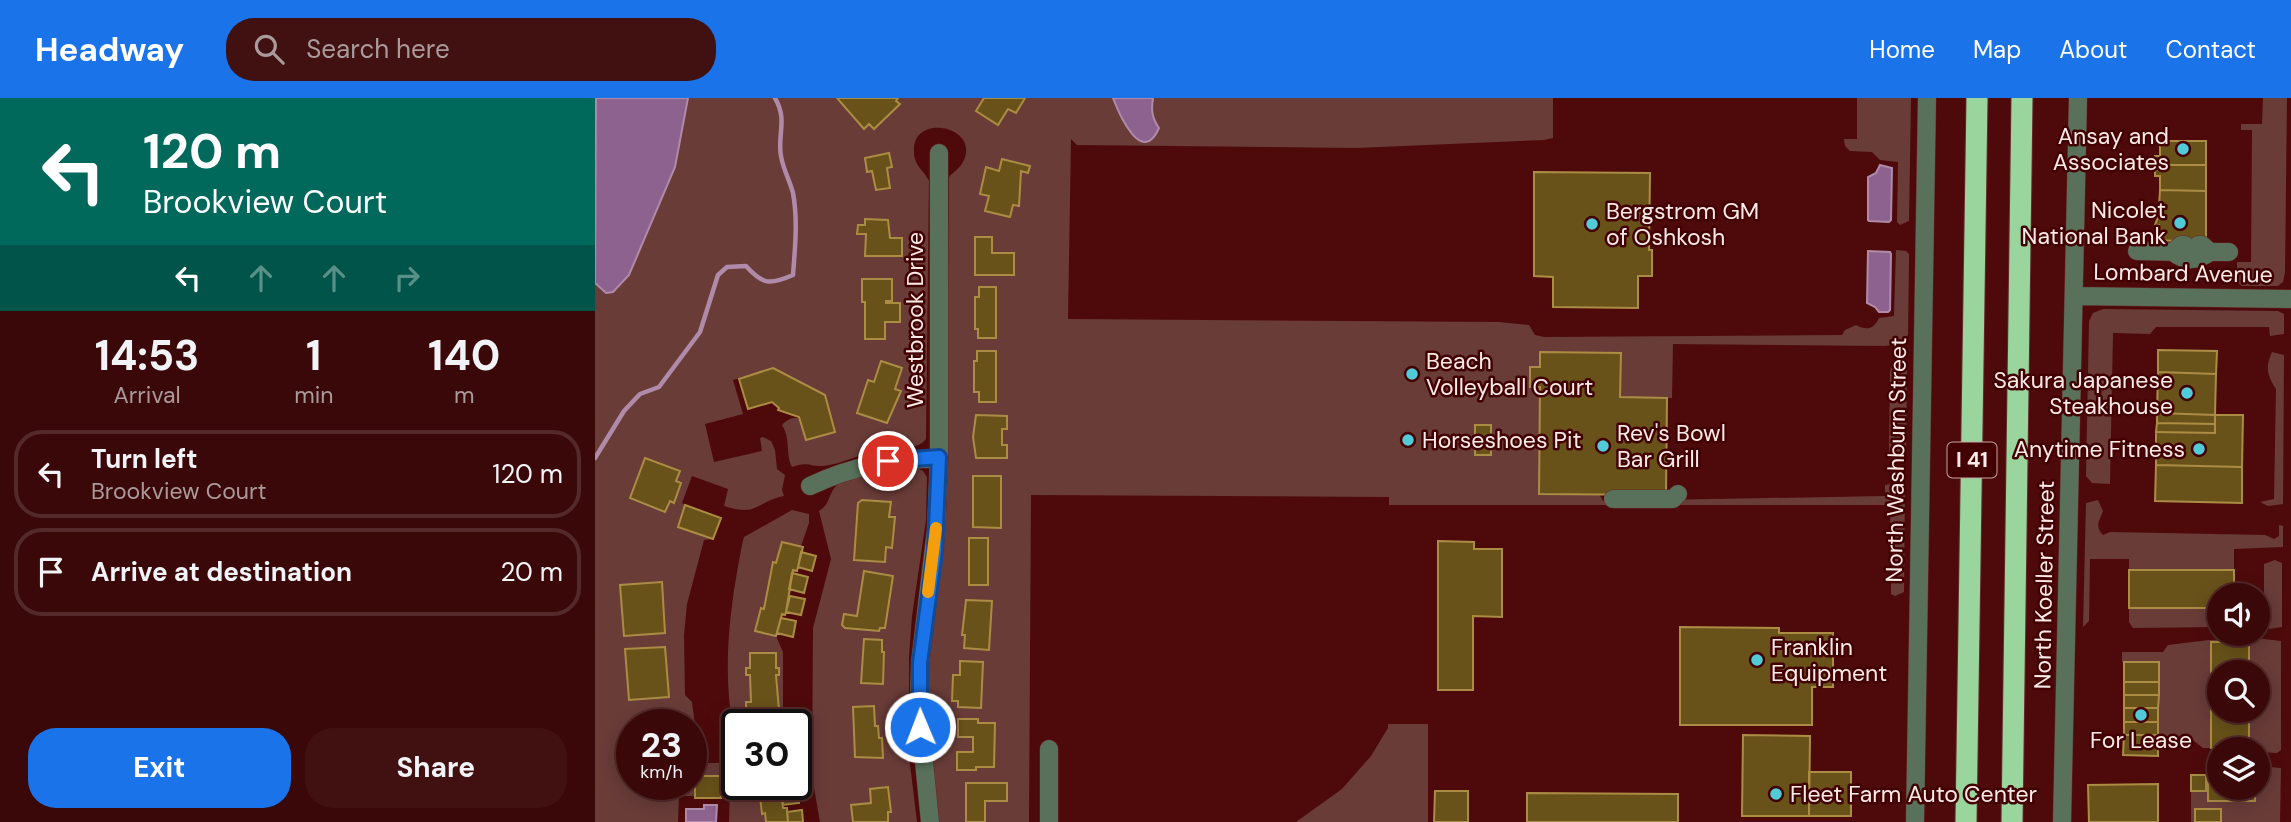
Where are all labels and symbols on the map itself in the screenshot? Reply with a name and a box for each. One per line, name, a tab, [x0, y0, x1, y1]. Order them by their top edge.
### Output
place label: Ansay and Associates	[2053, 121, 2169, 177]
marker: Ansay and Associates	[2175, 141, 2191, 157]
place label: Nicolet National Bank	[2022, 195, 2166, 251]
place label: Bergstrom GM of Oshkosh	[1606, 196, 1759, 252]
marker: Nicolet National Bank	[2172, 215, 2188, 231]
marker: Bergstrom GM of Oshkosh	[1584, 216, 1600, 232]
street label: Westbrook Drive	[900, 232, 930, 408]
street label: Lombard Avenue	[2093, 256, 2273, 290]
street label: North Washburn Street	[1879, 337, 1913, 583]
place label: Beach Volleyball Court	[1426, 346, 1593, 402]
place label: Sakura Japanese Steakhouse	[1993, 365, 2173, 421]
marker: Beach Volleyball Court	[1404, 366, 1420, 382]
marker: Sakura Japanese Steakhouse	[2179, 385, 2195, 401]
place label: Rev's Bowl Bar Grill	[1617, 418, 1726, 474]
place label: Horseshoes Pit	[1422, 425, 1581, 455]
pin	[858, 431, 918, 491]
marker: Horseshoes Pit	[1400, 432, 1416, 448]
place label: Anytime Fitness	[2014, 434, 2185, 464]
marker: Rev's Bowl Bar Grill	[1595, 438, 1611, 454]
marker: Anytime Fitness	[2191, 441, 2207, 457]
road number: I 41	[1947, 442, 1997, 478]
street label: North Koeller Street	[2027, 480, 2061, 690]
place label: Franklin Equipment	[1771, 632, 1887, 688]
marker: Franklin Equipment	[1749, 652, 1765, 668]
position arrow	[883, 690, 957, 764]
marker: For Lease	[2133, 707, 2149, 723]
speed limit sign: 30	[721, 709, 812, 800]
place label: For Lease	[2090, 725, 2192, 755]
place label: Fleet Farm Auto Center	[1790, 779, 2037, 809]
marker: Fleet Farm Auto Center	[1768, 786, 1784, 802]

